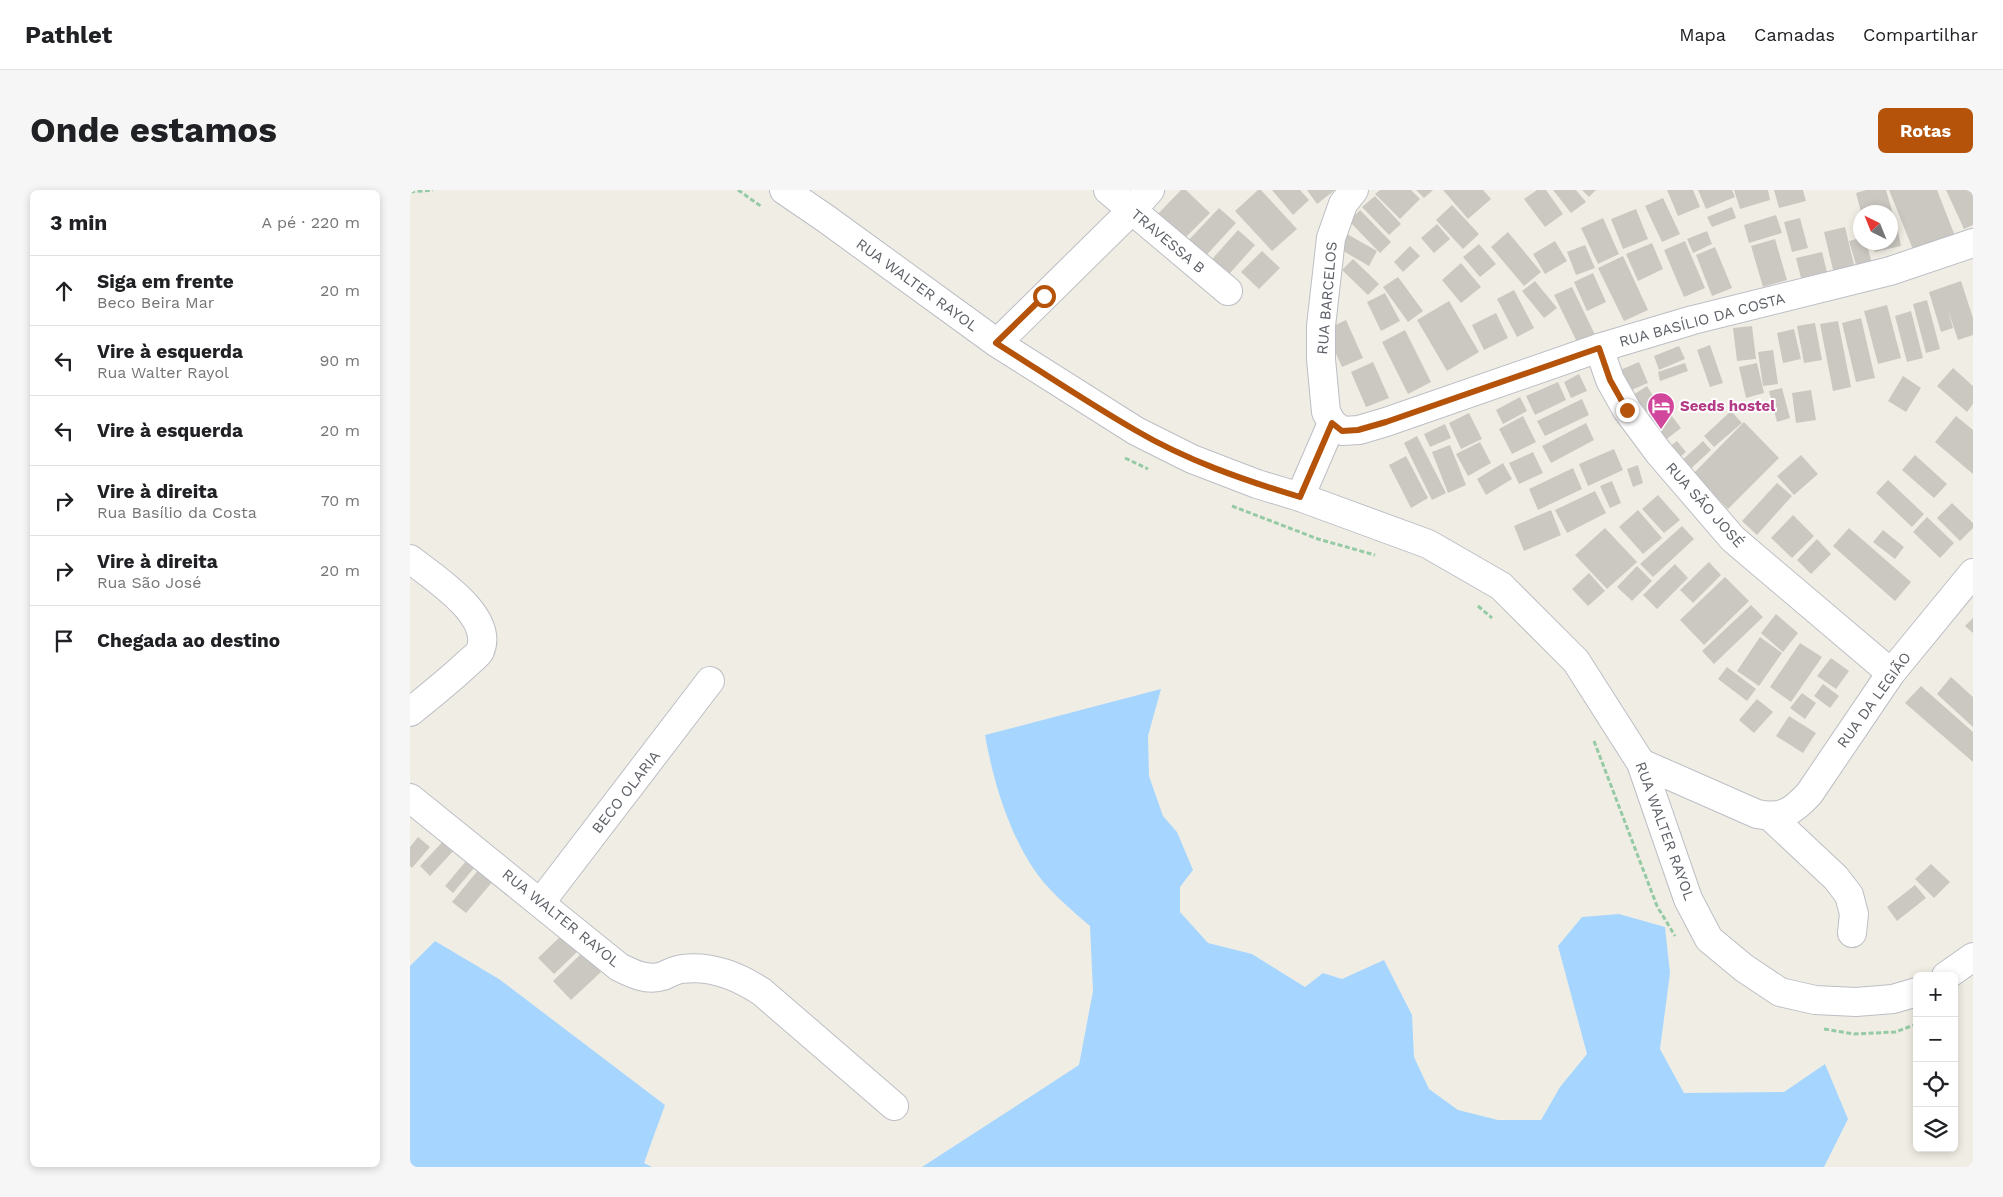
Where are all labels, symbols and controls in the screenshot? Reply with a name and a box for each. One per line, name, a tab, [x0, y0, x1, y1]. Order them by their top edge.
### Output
text: Pathlet	[25, 21, 112, 49]
text: Mapa	[1679, 24, 1726, 45]
text: Camadas	[1754, 24, 1835, 45]
text: Compartilhar	[1863, 24, 1978, 45]
button: Rotas	[1878, 108, 1973, 153]
text: Onde estamos	[30, 109, 277, 151]
street label: TRAVESSA B	[1127, 205, 1209, 277]
north arrow	[1853, 205, 1898, 250]
text: 3 min	[50, 210, 107, 235]
text: A pé · 220 m	[262, 213, 360, 232]
street label: RUA WALTER RAYOL	[853, 235, 981, 335]
street label: RUA BARCELOS	[1313, 241, 1341, 355]
text: Siga em frente	[97, 270, 234, 293]
icon: ahead	[50, 277, 78, 305]
text: 20 m	[320, 281, 360, 300]
route start	[1033, 285, 1056, 308]
street label: RUA BASÍLIO DA COSTA	[1617, 289, 1787, 351]
text: Beco Beira Mar	[97, 293, 214, 312]
text: Vire à esquerda	[97, 340, 243, 363]
icon: left	[50, 347, 78, 375]
text: 90 m	[319, 351, 360, 370]
text: Rua Walter Rayol	[97, 363, 229, 382]
hotel icon: Seeds hostel	[1646, 391, 1676, 430]
place label: Seeds hostel	[1680, 397, 1775, 415]
route end	[1616, 399, 1639, 422]
icon: left	[50, 417, 78, 445]
text: Vire à esquerda	[97, 419, 243, 442]
text: 20 m	[320, 421, 360, 440]
street label: RUA SÃO JOSÉ	[1662, 459, 1748, 551]
text: Vire à direita	[97, 480, 218, 503]
icon: right	[50, 487, 78, 515]
text: 70 m	[321, 491, 360, 510]
text: Rua Basílio da Costa	[97, 503, 257, 522]
text: Vire à direita	[97, 550, 218, 573]
icon: right	[50, 557, 78, 585]
text: 20 m	[320, 561, 360, 580]
text: Rua São José	[97, 573, 202, 592]
icon: arrive	[50, 627, 78, 655]
text: Chegada ao destino	[97, 629, 280, 652]
street label: RUA DA LEGIÃO	[1833, 649, 1915, 751]
street label: BECO OLARIA	[588, 747, 664, 837]
street label: RUA WALTER RAYOL	[1632, 759, 1698, 903]
street label: RUA WALTER RAYOL	[499, 865, 623, 971]
map controls	[1913, 972, 1958, 1152]
button: +	[1913, 972, 1958, 1017]
button: −	[1913, 1017, 1958, 1062]
button: locate	[1913, 1062, 1958, 1107]
button: layers	[1913, 1107, 1958, 1152]

